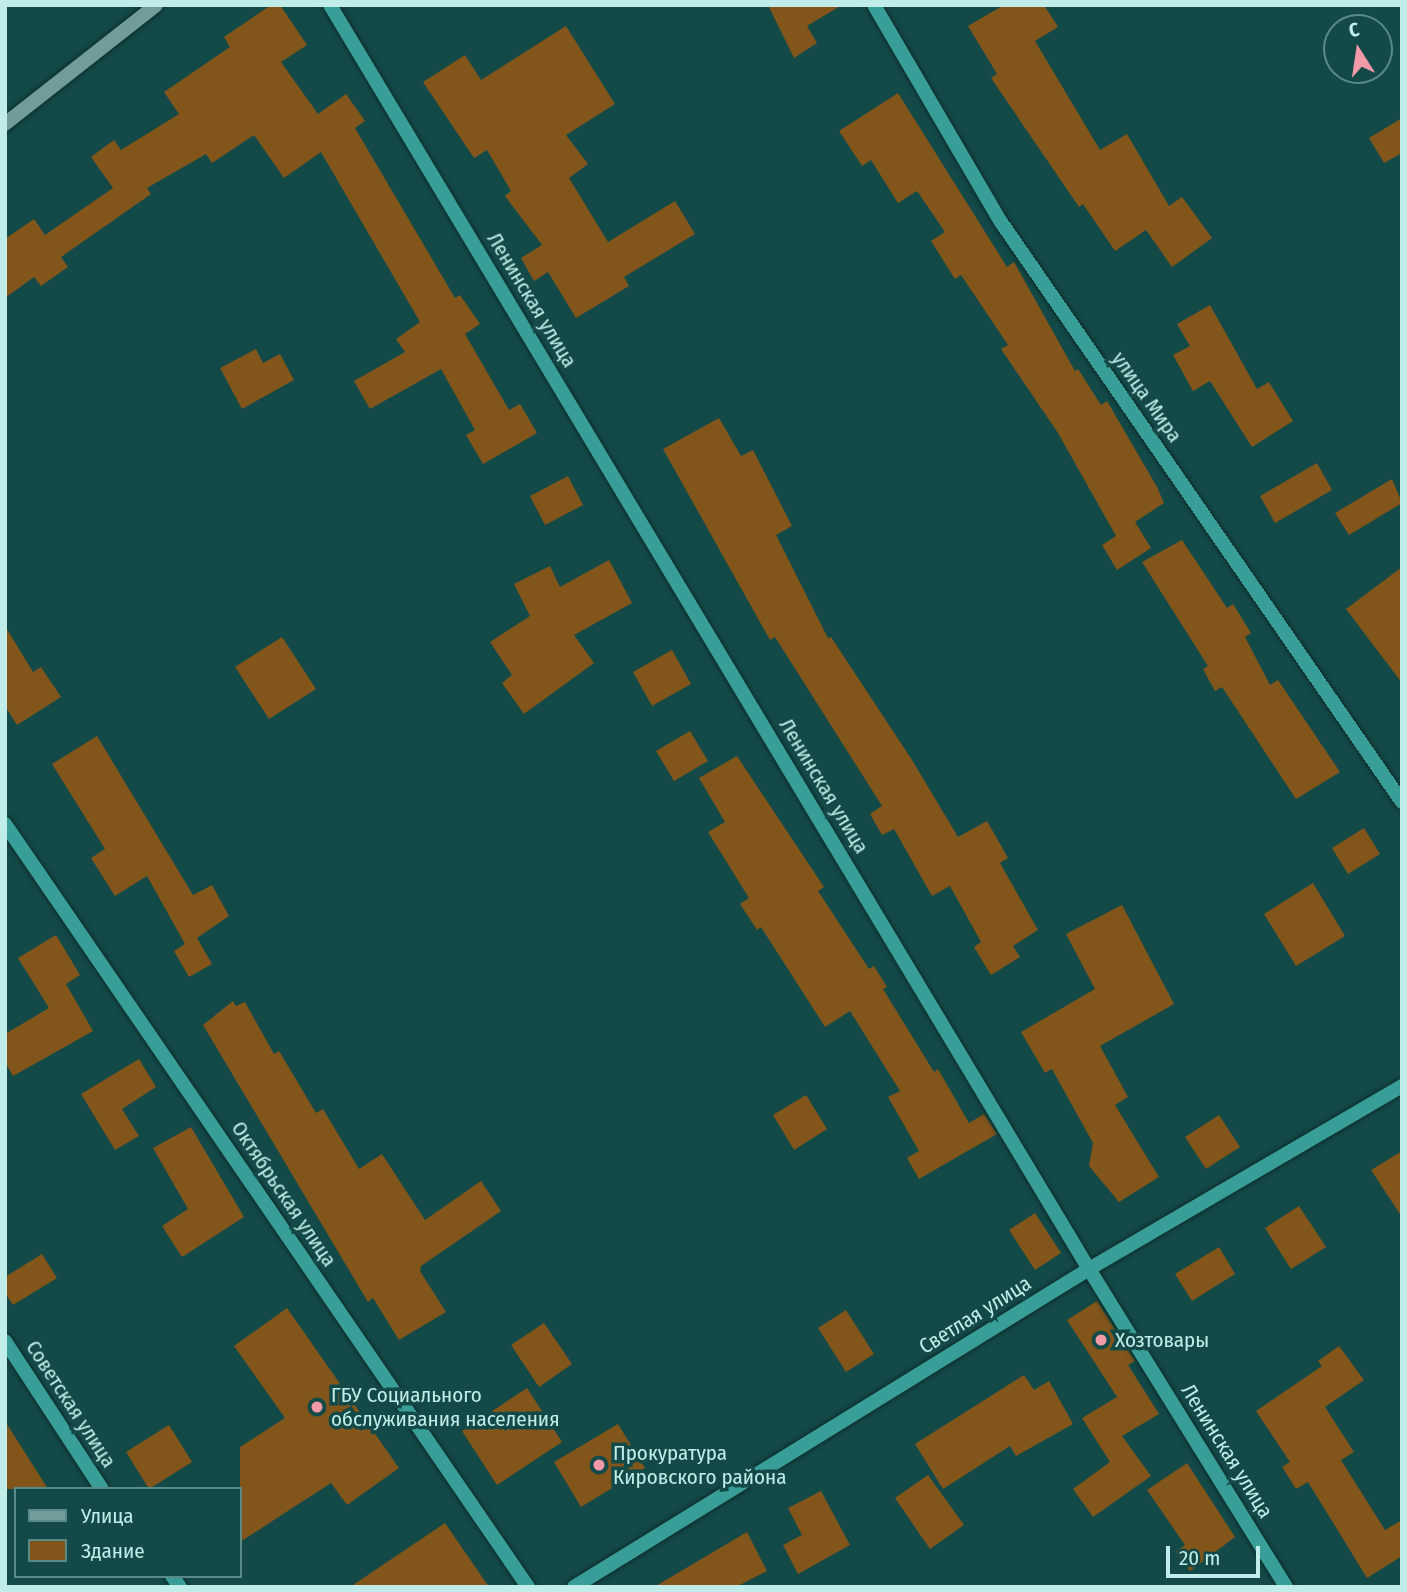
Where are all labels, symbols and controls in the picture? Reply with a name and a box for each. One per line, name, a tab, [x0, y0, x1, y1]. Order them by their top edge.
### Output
north arrow	[1323, 14, 1393, 84]
text: С	[1347, 18, 1361, 42]
street label: Ленинская улица	[482, 228, 582, 372]
street label: улица Мира	[1107, 347, 1187, 447]
street label: Ленинская улица	[774, 714, 874, 858]
street label: Октябрьская улица	[226, 1116, 342, 1272]
street label: Светлая улица	[914, 1271, 1036, 1359]
place label: Хозтовары	[1115, 1327, 1209, 1353]
marker: Хозтовары	[1093, 1332, 1109, 1348]
street label: Советская улица	[21, 1336, 121, 1472]
street label: Ленинская улица	[1176, 1379, 1278, 1523]
place label: ГБУ Социального обслуживания населения	[331, 1382, 560, 1432]
marker: ГБУ Социального обслуживания населения	[309, 1399, 325, 1415]
place label: Прокуратура Кировского района	[613, 1440, 787, 1490]
marker: Прокуратура Кировского района	[591, 1457, 607, 1473]
legend	[14, 1487, 242, 1578]
text: Улица	[81, 1503, 134, 1529]
scale bar	[1169, 1532, 1264, 1576]
text: Здание	[81, 1538, 145, 1564]
text: 20 m	[1179, 1545, 1220, 1571]

